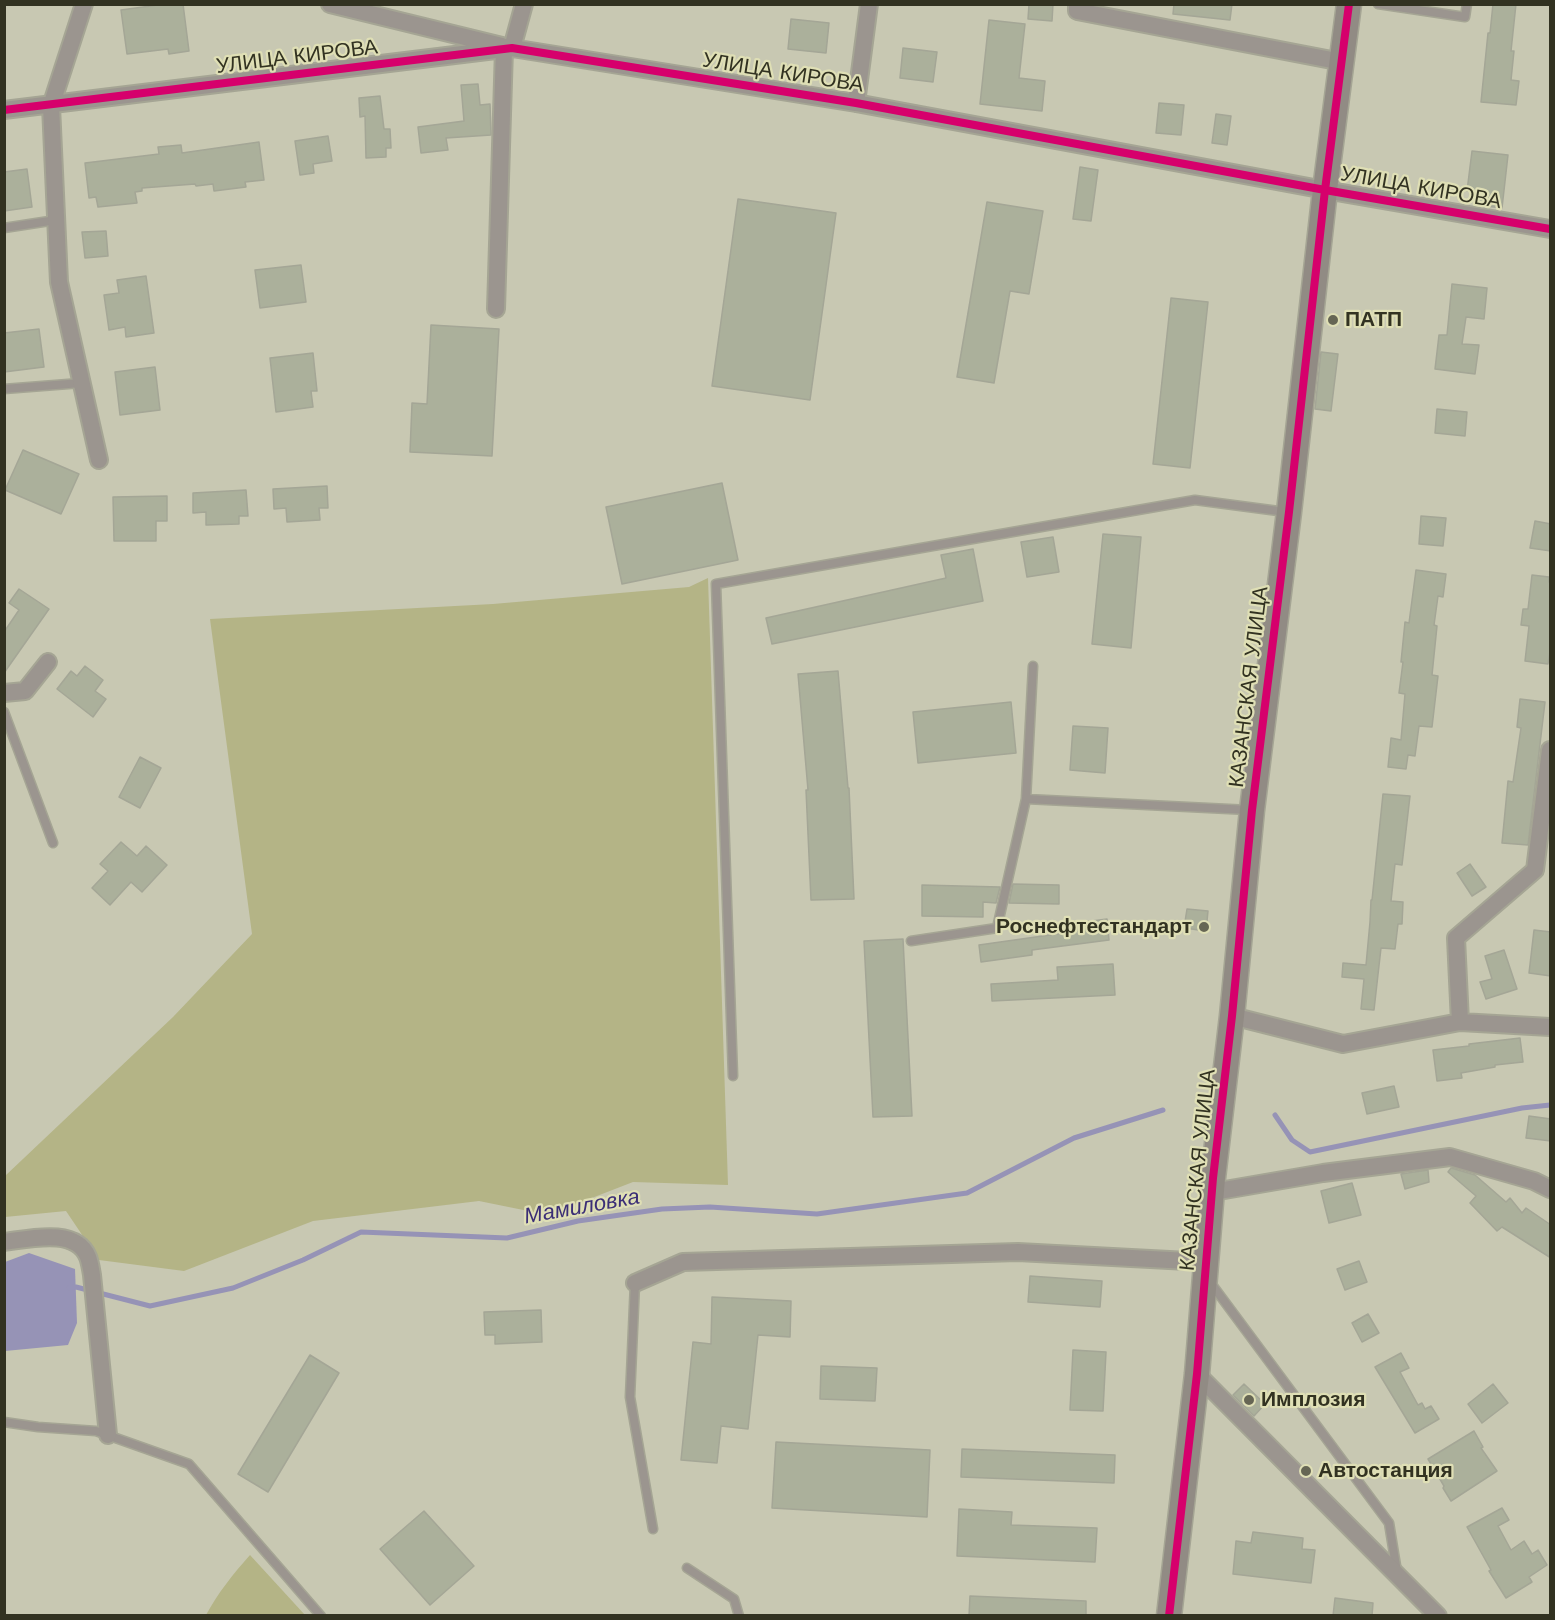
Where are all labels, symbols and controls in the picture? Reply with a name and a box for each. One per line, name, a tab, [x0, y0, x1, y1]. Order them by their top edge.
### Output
street label: УЛИЦА КИРОВА	[215, 35, 379, 79]
street label: УЛИЦА КИРОВА	[701, 48, 865, 98]
street label: УЛИЦА КИРОВА	[1339, 161, 1503, 215]
place label: ПАТП	[1345, 307, 1402, 333]
marker: ПАТП	[1326, 313, 1340, 327]
street label: КАЗАНСКАЯ УЛИЦА	[1224, 585, 1274, 789]
place label: Роснефтестандарт	[996, 914, 1192, 940]
marker: Роснефтестандарт	[1197, 920, 1211, 934]
street label: КАЗАНСКАЯ УЛИЦА	[1175, 1068, 1221, 1272]
water label: Мамиловка	[522, 1184, 642, 1230]
place label: Имплозия	[1261, 1387, 1366, 1413]
marker: Имплозия	[1242, 1393, 1256, 1407]
place label: Автостанция	[1318, 1458, 1453, 1484]
marker: Автостанция	[1299, 1464, 1313, 1478]

